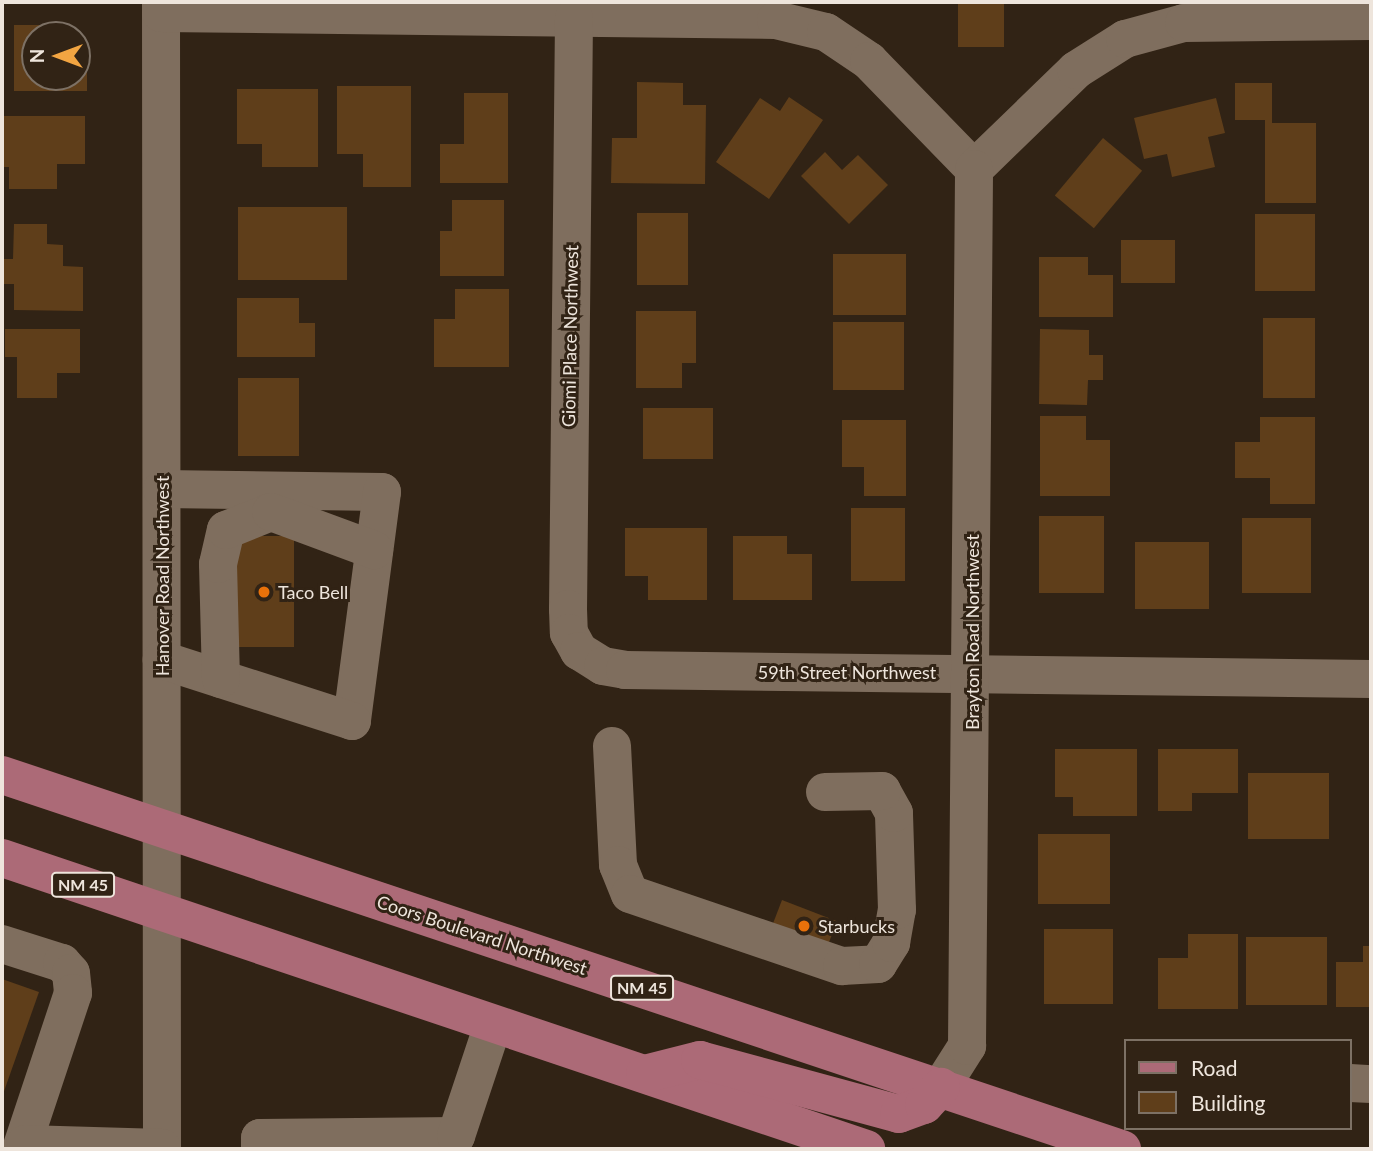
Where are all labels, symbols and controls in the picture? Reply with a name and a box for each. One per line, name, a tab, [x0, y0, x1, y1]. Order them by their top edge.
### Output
north arrow	[21, 21, 91, 91]
text: N	[25, 49, 48, 63]
street label: Giomi Place Northwest	[558, 245, 582, 427]
street label: Hanover Road Northwest	[151, 475, 173, 677]
street label: Brayton Road Northwest	[961, 534, 983, 730]
place label: Taco Bell	[278, 581, 348, 603]
marker: Taco Bell	[256, 584, 272, 600]
street label: 59th Street Northwest	[758, 661, 936, 683]
road number: NM 45	[50, 872, 116, 898]
street label: Coors Boulevard Northwest	[374, 891, 590, 979]
place label: Starbucks	[818, 915, 895, 937]
marker: Starbucks	[796, 918, 812, 934]
road number: NM 45	[609, 976, 675, 1000]
legend	[1124, 1039, 1352, 1130]
text: Road	[1191, 1055, 1238, 1080]
text: Building	[1191, 1090, 1266, 1115]

